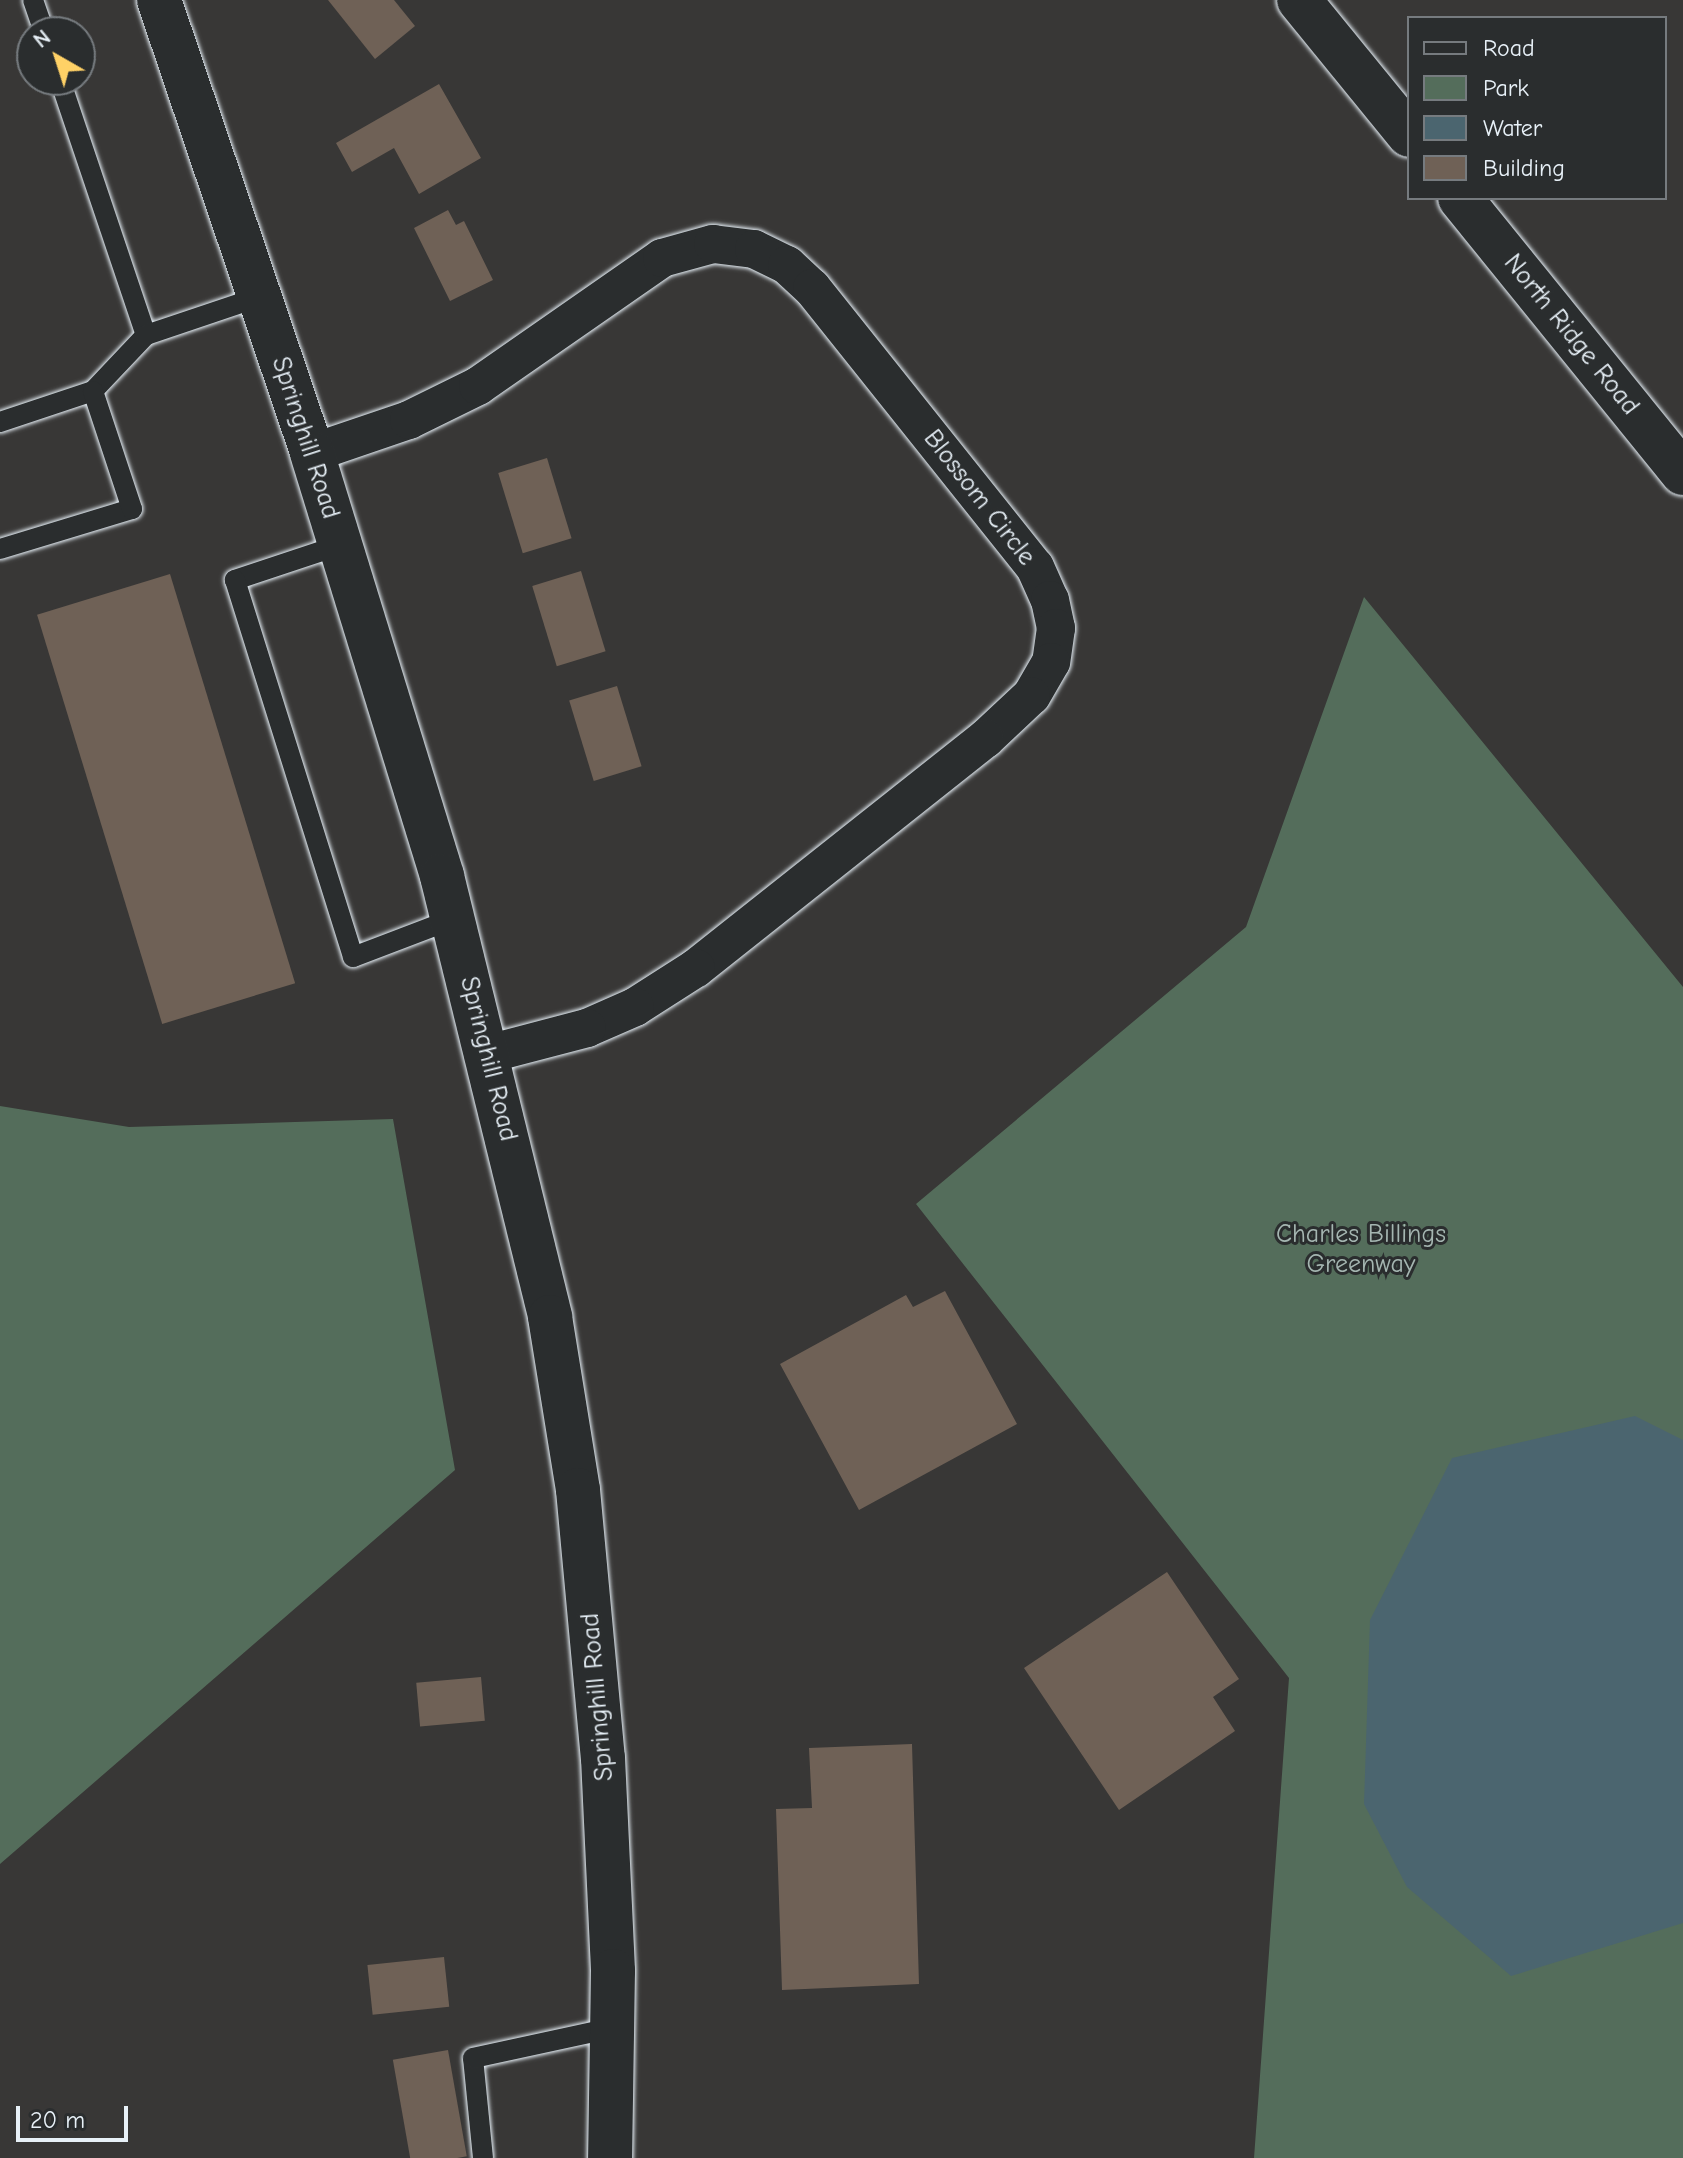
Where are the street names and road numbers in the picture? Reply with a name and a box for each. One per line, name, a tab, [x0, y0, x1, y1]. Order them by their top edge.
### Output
street label: North Ridge Road	[1497, 248, 1645, 422]
street label: Springhill Road	[264, 353, 346, 523]
street label: Blossom Circle	[916, 424, 1042, 572]
street label: Springhill Road	[452, 973, 524, 1145]
street label: Springhill Road	[575, 1612, 621, 1782]

